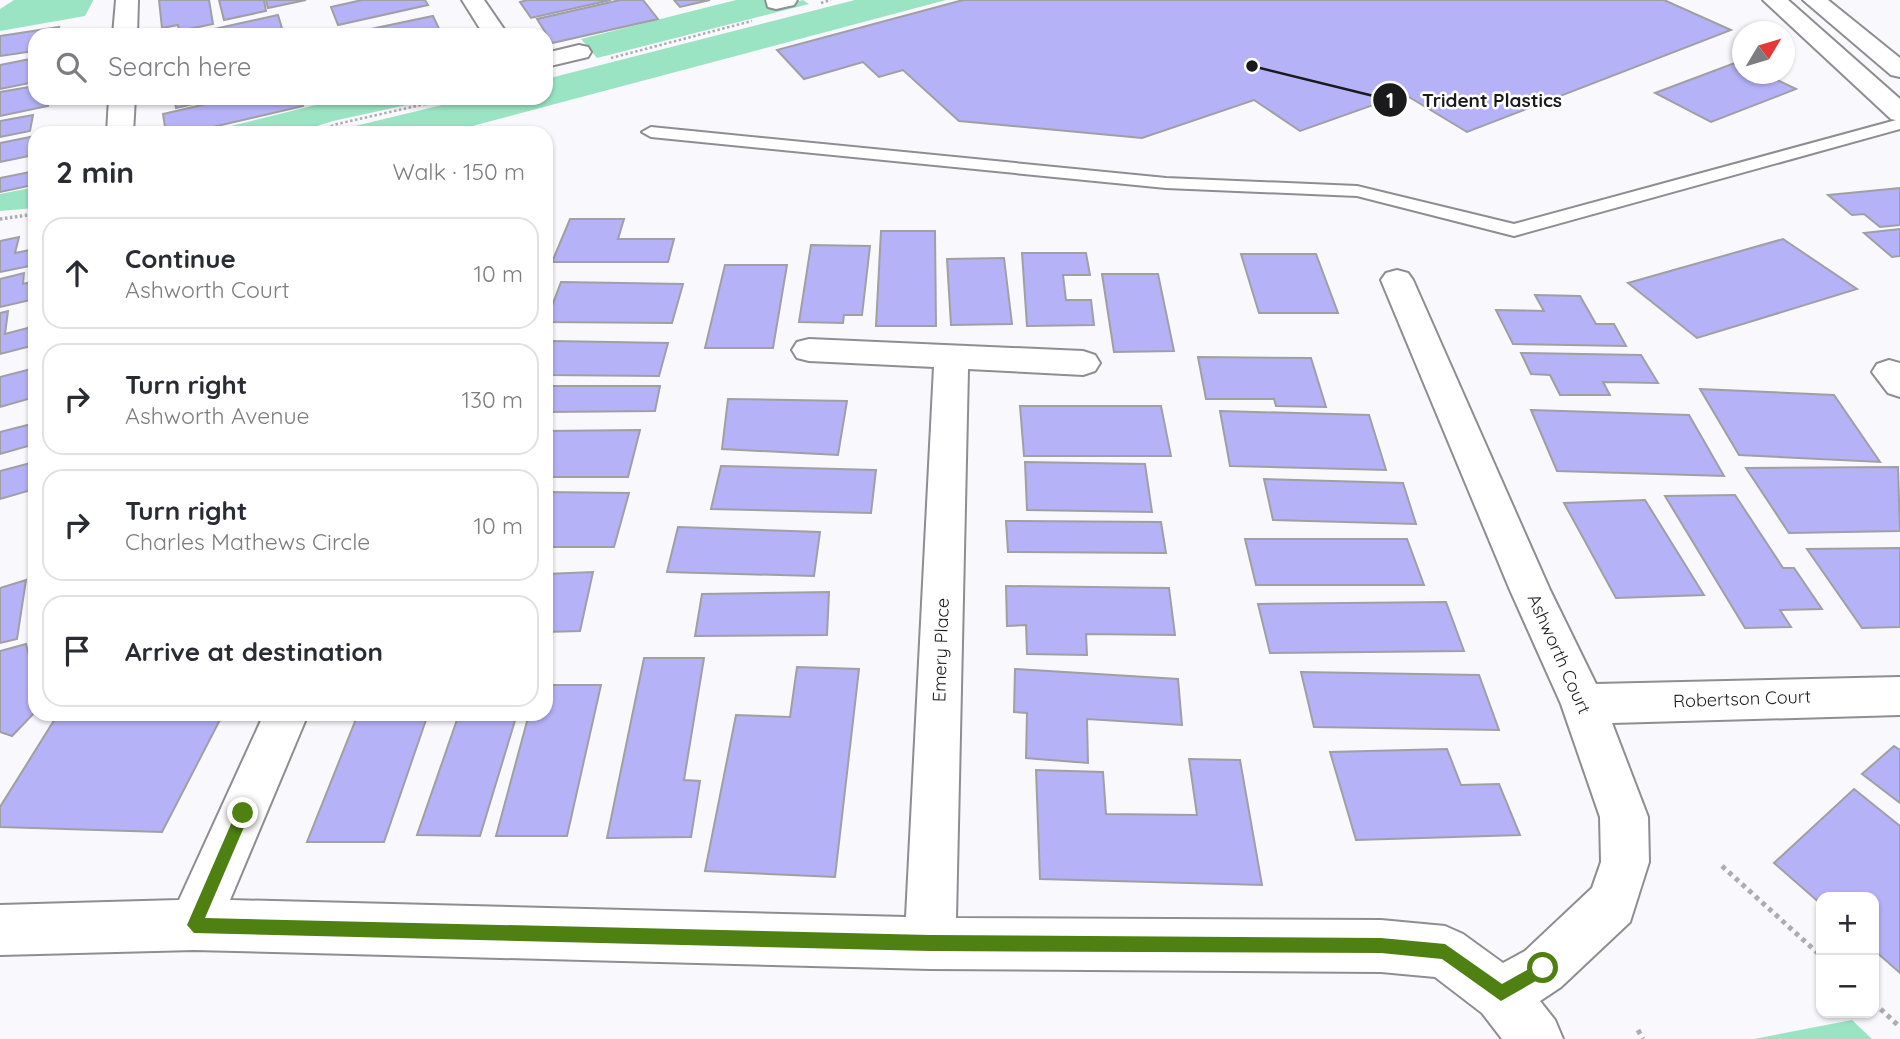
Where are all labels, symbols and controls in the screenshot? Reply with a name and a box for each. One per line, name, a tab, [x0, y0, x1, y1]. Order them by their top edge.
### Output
north arrow	[1732, 21, 1795, 84]
search box	[28, 28, 553, 105]
icon: search	[52, 48, 90, 86]
text: Search here	[108, 50, 252, 83]
callout: Trident Plastics	[1373, 80, 1576, 120]
text: 1	[1386, 87, 1394, 113]
text: Trident Plastics	[1422, 88, 1562, 112]
text: 2 min	[56, 153, 134, 191]
text: Walk · 150 m	[392, 157, 525, 186]
text: Continue	[125, 242, 236, 275]
icon: ahead	[58, 254, 96, 292]
text: 10 m	[474, 259, 523, 288]
text: Ashworth Court	[125, 275, 290, 304]
text: Turn right	[125, 368, 247, 401]
icon: right	[58, 380, 96, 418]
text: 130 m	[461, 385, 523, 414]
text: Ashworth Avenue	[125, 401, 310, 430]
text: Turn right	[125, 494, 247, 527]
icon: right	[58, 506, 96, 544]
text: 10 m	[474, 511, 523, 540]
text: Charles Mathews Circle	[125, 527, 370, 556]
street label: Ashworth Court	[1523, 590, 1596, 717]
street label: Emery Place	[927, 598, 954, 702]
icon: arrive	[58, 632, 96, 670]
text: Arrive at destination	[125, 635, 383, 668]
street label: Robertson Court	[1673, 685, 1811, 712]
route end	[227, 797, 258, 828]
map controls	[1816, 892, 1879, 1018]
button: +	[1816, 892, 1879, 955]
route start	[1527, 952, 1558, 983]
button: −	[1816, 955, 1879, 1018]

